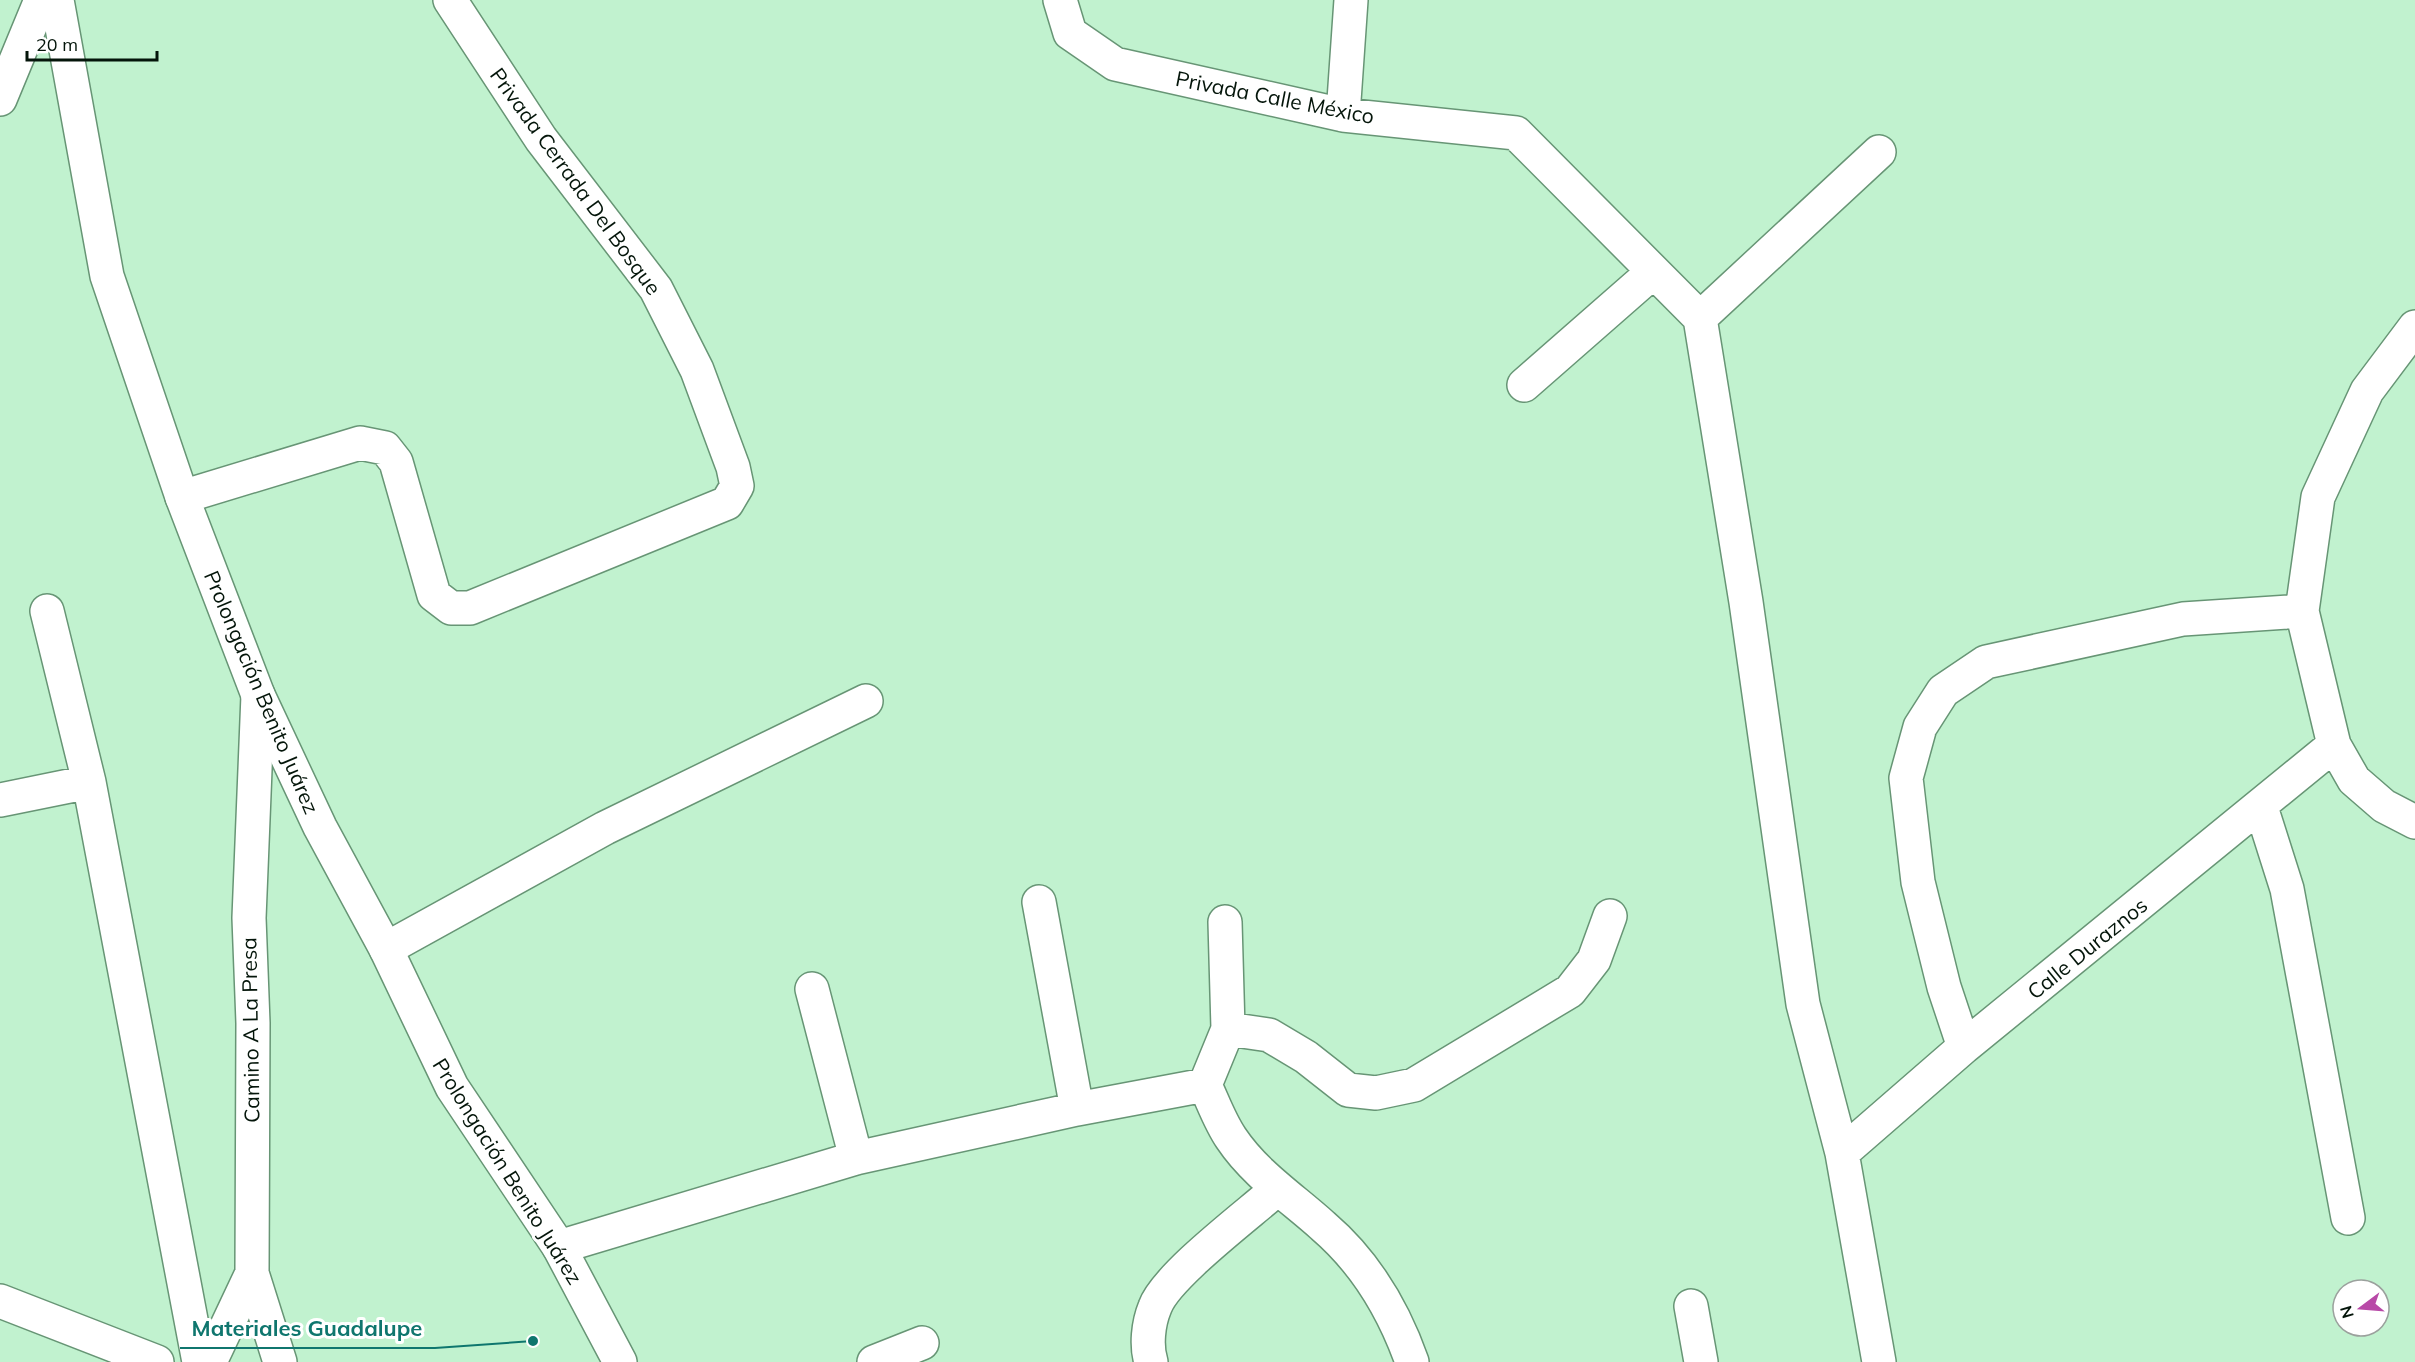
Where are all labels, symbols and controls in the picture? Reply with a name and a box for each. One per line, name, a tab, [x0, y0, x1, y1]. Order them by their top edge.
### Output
scale bar	[27, 24, 158, 62]
text: 20 m	[36, 33, 78, 56]
street label: Privada Cerrada Del Bosque	[485, 62, 667, 300]
street label: Privada Calle México	[1174, 65, 1376, 129]
street label: Prolongación Benito Juárez	[199, 566, 325, 818]
street label: Calle Duraznos	[2022, 892, 2152, 1004]
street label: Camino A La Presa	[235, 937, 265, 1123]
street label: Prolongación Benito Juárez	[428, 1053, 588, 1289]
north arrow	[2331, 1278, 2391, 1338]
text: N	[2335, 1304, 2358, 1321]
callout: Materiales Guadalupe	[180, 1308, 435, 1348]
text: Materiales Guadalupe	[192, 1314, 422, 1342]

